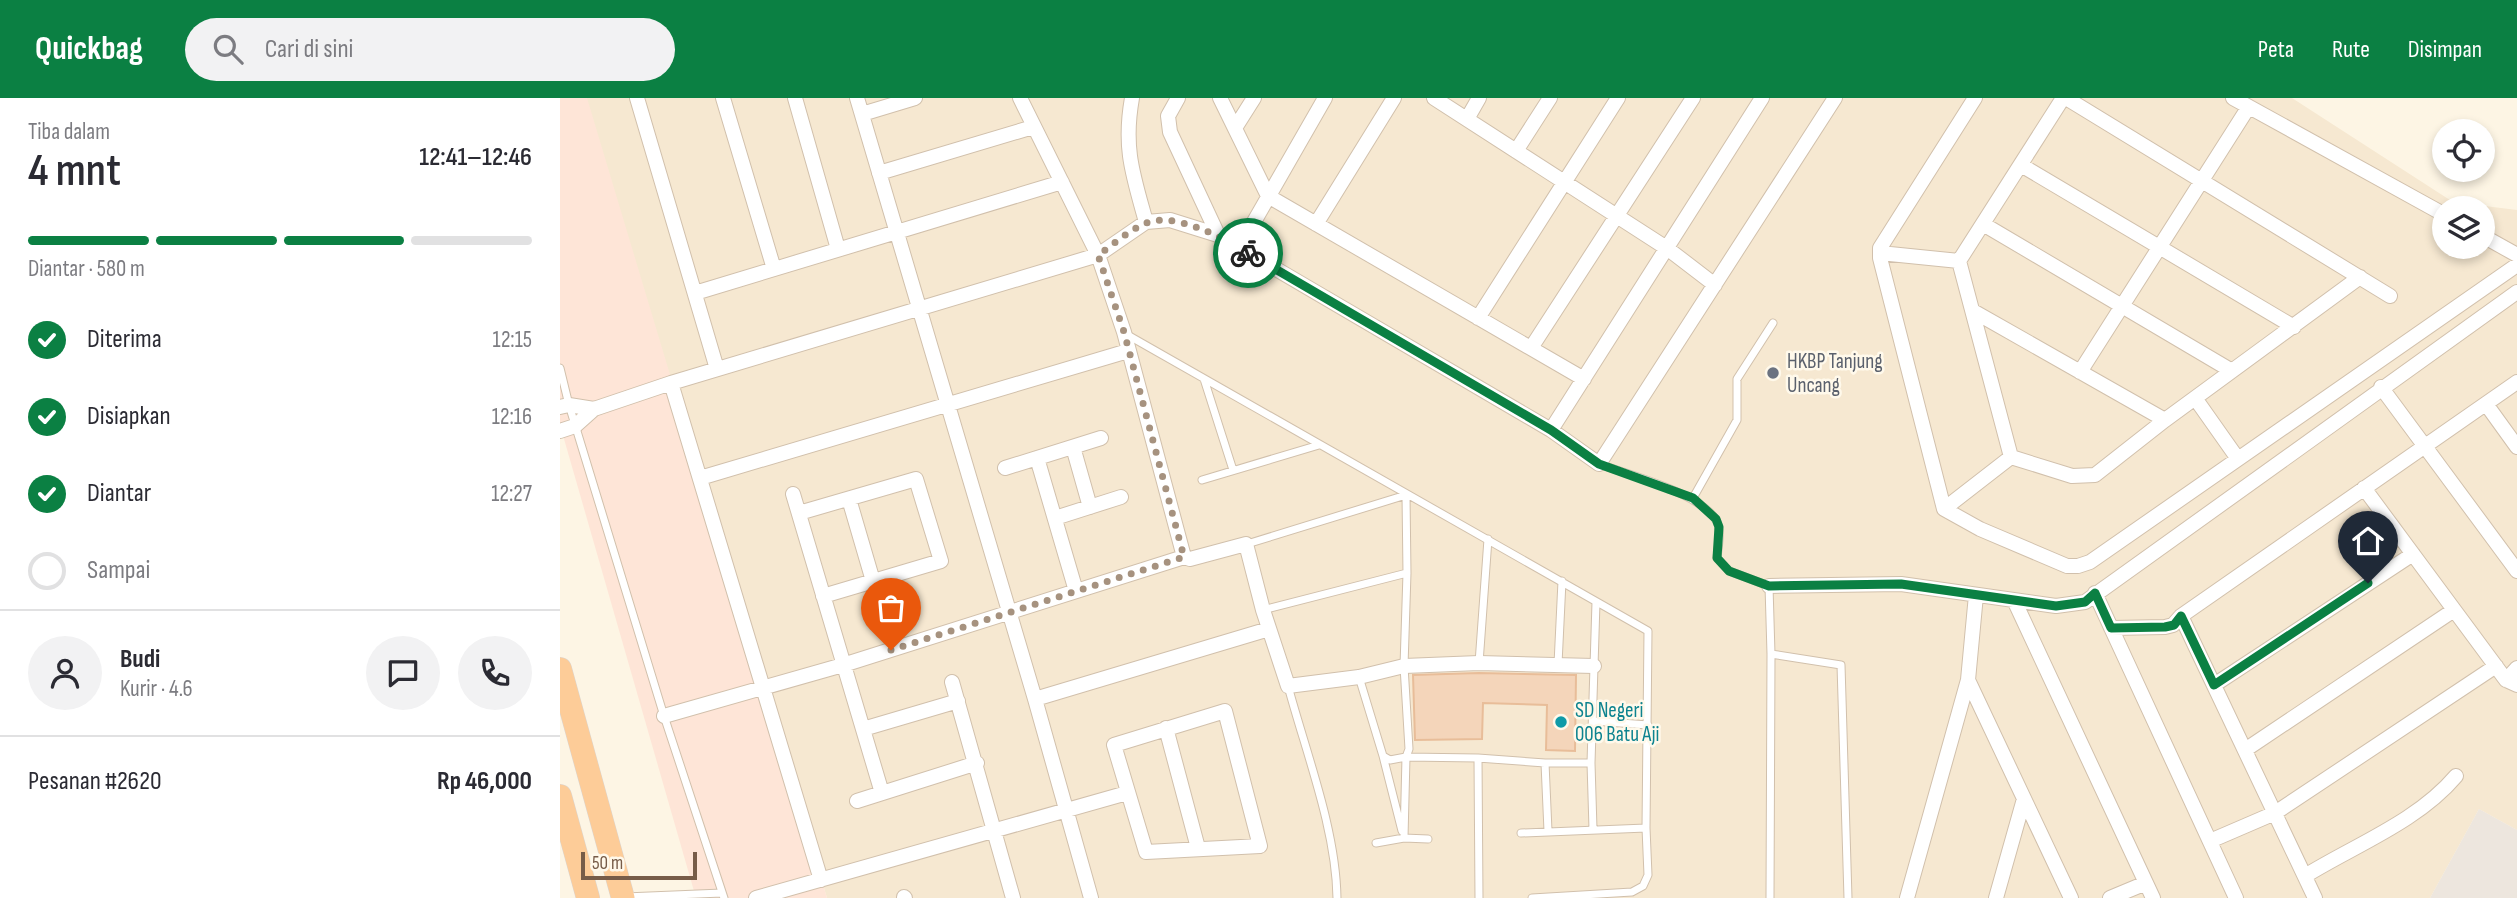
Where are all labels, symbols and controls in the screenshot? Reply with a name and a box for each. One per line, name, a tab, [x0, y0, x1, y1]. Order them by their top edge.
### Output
search box	[185, 18, 675, 81]
text: Quickbag	[35, 29, 143, 69]
icon: search	[209, 30, 247, 68]
text: Cari di sini	[265, 34, 353, 65]
text: Peta	[2258, 35, 2294, 64]
text: Rute	[2332, 35, 2370, 64]
text: Disimpan	[2408, 35, 2482, 64]
text: Tiba dalam	[28, 118, 110, 146]
map controls	[2432, 119, 2495, 259]
button: locate	[2432, 119, 2495, 182]
text: 12:41–12:46	[419, 142, 532, 173]
text: 4 mnt	[28, 144, 121, 199]
button: layers	[2432, 196, 2495, 259]
courier	[1213, 218, 1283, 288]
icon: bike	[1229, 234, 1267, 272]
text: Diantar · 580 m	[28, 255, 145, 283]
icon: check	[28, 321, 66, 359]
text: Diterima	[87, 324, 162, 355]
text: 12:15	[493, 326, 532, 354]
place label: HKBP Tanjung Uncang	[1787, 349, 1883, 398]
marker: HKBP Tanjung Uncang	[1765, 365, 1781, 381]
icon: check	[28, 398, 66, 436]
text: Disiapkan	[87, 401, 171, 432]
text: 12:16	[492, 403, 532, 431]
icon: check	[28, 475, 66, 513]
text: Diantar	[87, 478, 151, 509]
text: 12:27	[491, 480, 532, 508]
pin	[2338, 511, 2398, 583]
icon: home	[2349, 522, 2387, 560]
text: Sampai	[87, 555, 150, 586]
pin	[861, 578, 921, 650]
icon: bag	[872, 589, 910, 627]
button: person	[28, 636, 102, 710]
button: chat	[366, 636, 440, 710]
button: phone	[458, 636, 532, 710]
text: Budi	[120, 644, 160, 675]
text: Kurir · 4.6	[120, 675, 193, 703]
place label: SD Negeri 006 Batu Aji	[1575, 698, 1659, 747]
marker: SD Negeri 006 Batu Aji	[1553, 714, 1569, 730]
text: Pesanan #2620	[28, 766, 162, 797]
text: Rp 46,000	[437, 766, 532, 797]
scale bar	[581, 849, 696, 881]
text: 50 m	[592, 852, 623, 875]

